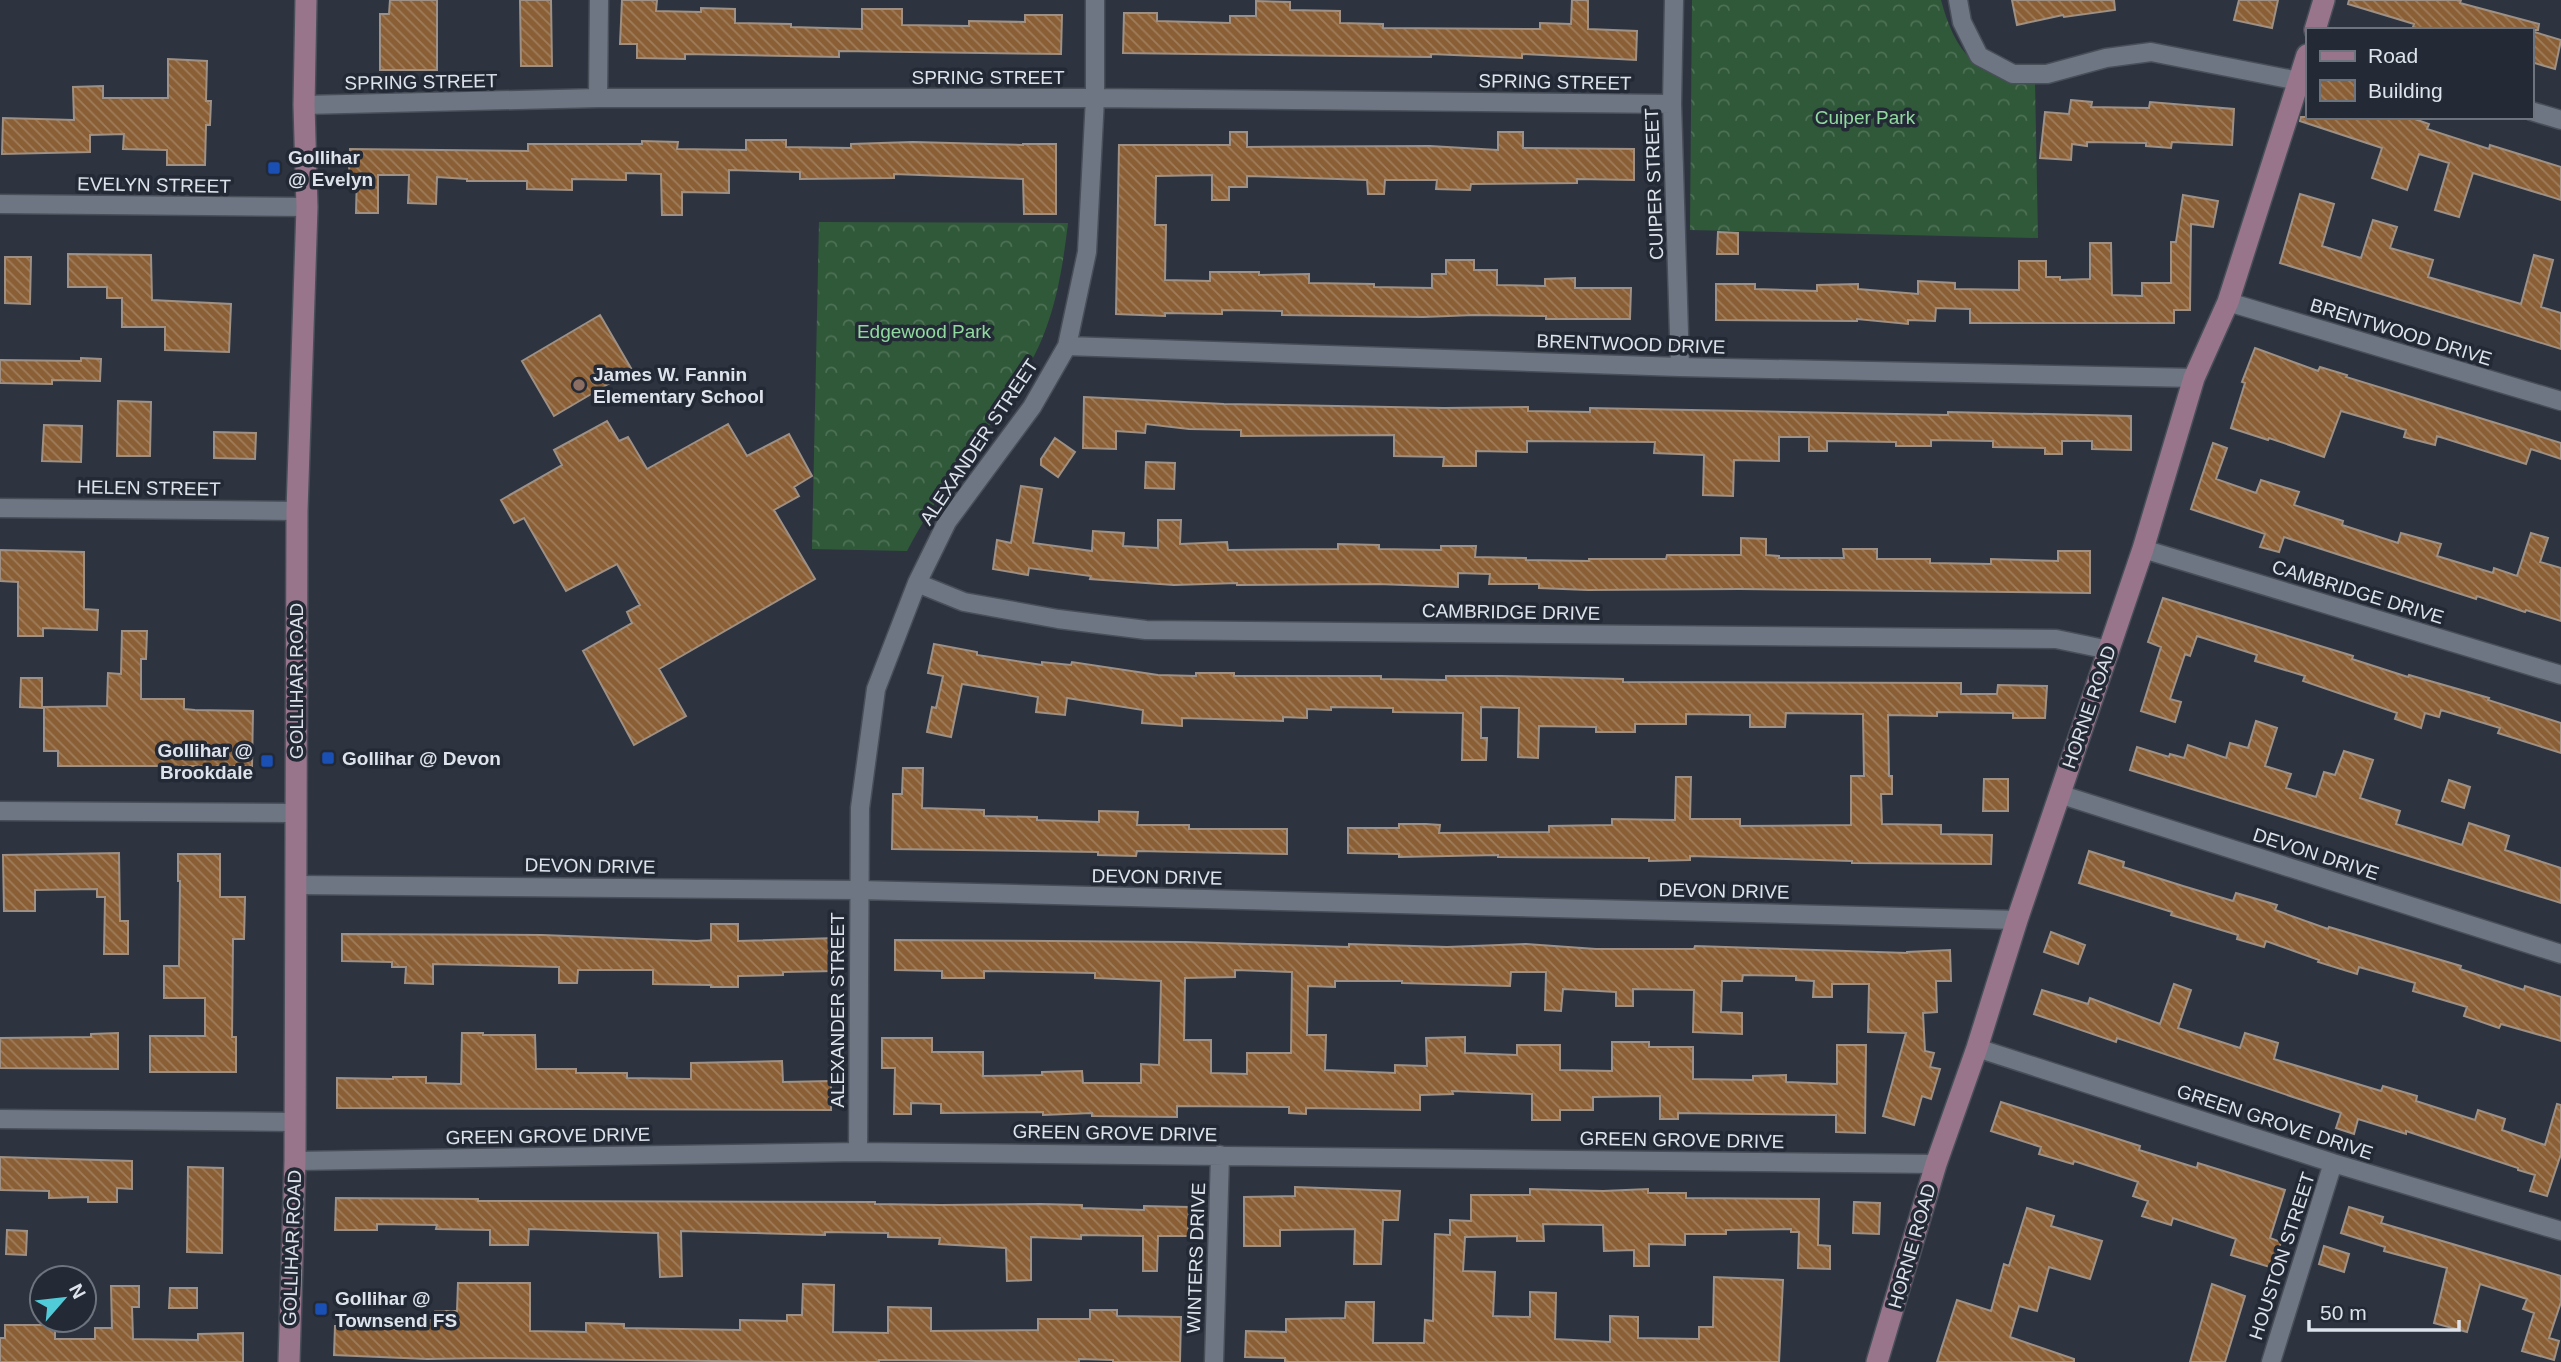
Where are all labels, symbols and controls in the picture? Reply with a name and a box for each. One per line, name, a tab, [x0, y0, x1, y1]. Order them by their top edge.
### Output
legend	[2306, 28, 2533, 119]
text: Road	[2368, 44, 2418, 67]
street label: SPRING STREET	[911, 67, 1065, 88]
street label: SPRING STREET	[344, 70, 498, 94]
street label: SPRING STREET	[1478, 70, 1632, 94]
text: Building	[2368, 79, 2443, 102]
street label: CUIPER STREET	[1641, 107, 1667, 260]
park label: Cuiper Park	[1815, 107, 1916, 128]
place label: Gollihar @ Evelyn	[288, 147, 373, 190]
marker: Gollihar @ Evelyn	[266, 160, 282, 176]
street label: EVELYN STREET	[77, 173, 231, 197]
street label: BRENTWOOD DRIVE	[2308, 294, 2494, 370]
park label: Edgewood Park	[857, 321, 992, 342]
street label: BRENTWOOD DRIVE	[1536, 330, 1726, 358]
street label: ALEXANDER STREET	[916, 355, 1043, 529]
place label: James W. Fannin Elementary School	[593, 364, 764, 407]
marker: James W. Fannin Elementary School	[571, 377, 587, 393]
street label: HELEN STREET	[77, 476, 221, 500]
street label: CAMBRIDGE DRIVE	[2270, 556, 2446, 628]
street label: CAMBRIDGE DRIVE	[1422, 600, 1600, 624]
street label: GOLLIHAR ROAD	[286, 603, 307, 759]
street label: HORNE ROAD	[2058, 643, 2120, 771]
place label: Gollihar @ Brookdale	[157, 740, 253, 783]
place label: Gollihar @ Devon	[342, 748, 501, 769]
marker: Gollihar @ Devon	[320, 750, 336, 766]
marker: Gollihar @ Brookdale	[259, 753, 275, 769]
street label: DEVON DRIVE	[2250, 824, 2382, 884]
street label: DEVON DRIVE	[524, 854, 656, 878]
street label: DEVON DRIVE	[1091, 865, 1223, 889]
street label: DEVON DRIVE	[1658, 879, 1790, 903]
street label: ALEXANDER STREET	[827, 912, 848, 1108]
street label: GREEN GROVE DRIVE	[2174, 1080, 2376, 1164]
street label: GREEN GROVE DRIVE	[1012, 1121, 1218, 1145]
street label: GREEN GROVE DRIVE	[445, 1124, 651, 1148]
street label: GREEN GROVE DRIVE	[1579, 1128, 1785, 1152]
street label: HOUSTON STREET	[2245, 1169, 2319, 1342]
street label: GOLLIHAR ROAD	[279, 1170, 305, 1326]
street label: HORNE ROAD	[1884, 1181, 1940, 1311]
street label: WINTERS DRIVE	[1183, 1182, 1209, 1334]
north arrow	[28, 1264, 98, 1334]
text: N	[65, 1280, 90, 1302]
place label: Gollihar @ Townsend FS	[335, 1288, 457, 1331]
scale bar	[2309, 1288, 2460, 1332]
marker: Gollihar @ Townsend FS	[313, 1301, 329, 1317]
text: 50 m	[2320, 1301, 2367, 1324]

